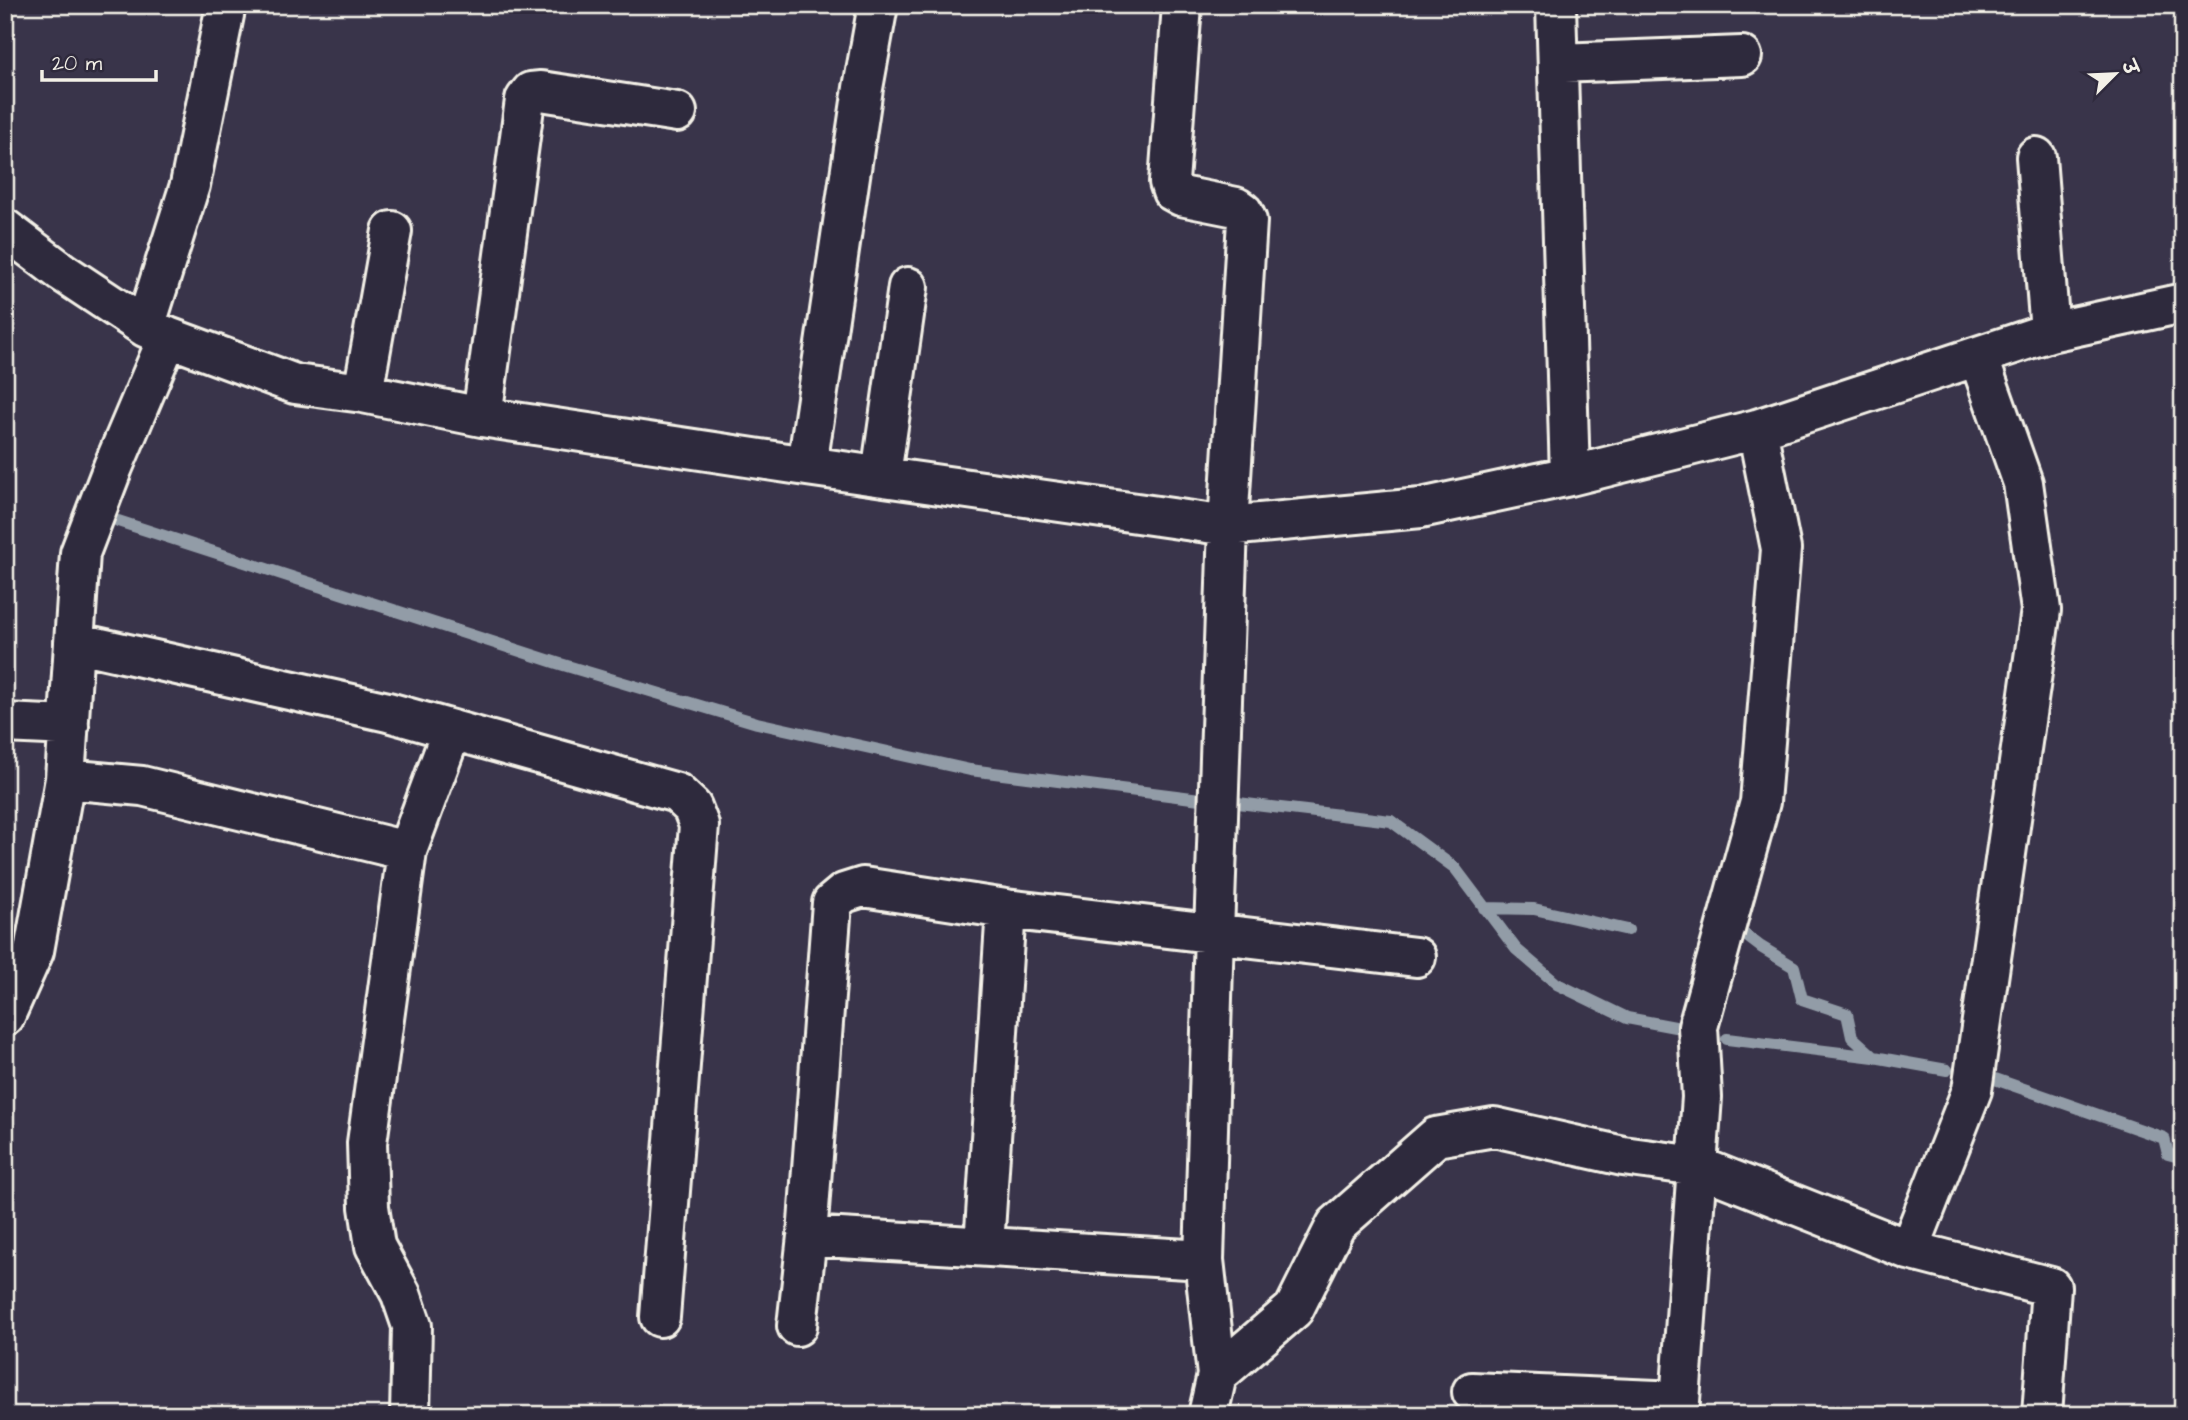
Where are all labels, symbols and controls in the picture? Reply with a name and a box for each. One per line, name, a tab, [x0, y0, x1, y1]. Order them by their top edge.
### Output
scale bar	[42, 38, 156, 82]
north arrow	[2080, 38, 2150, 108]
text: 20 m	[52, 49, 103, 78]
text: उ	[2113, 55, 2145, 81]

